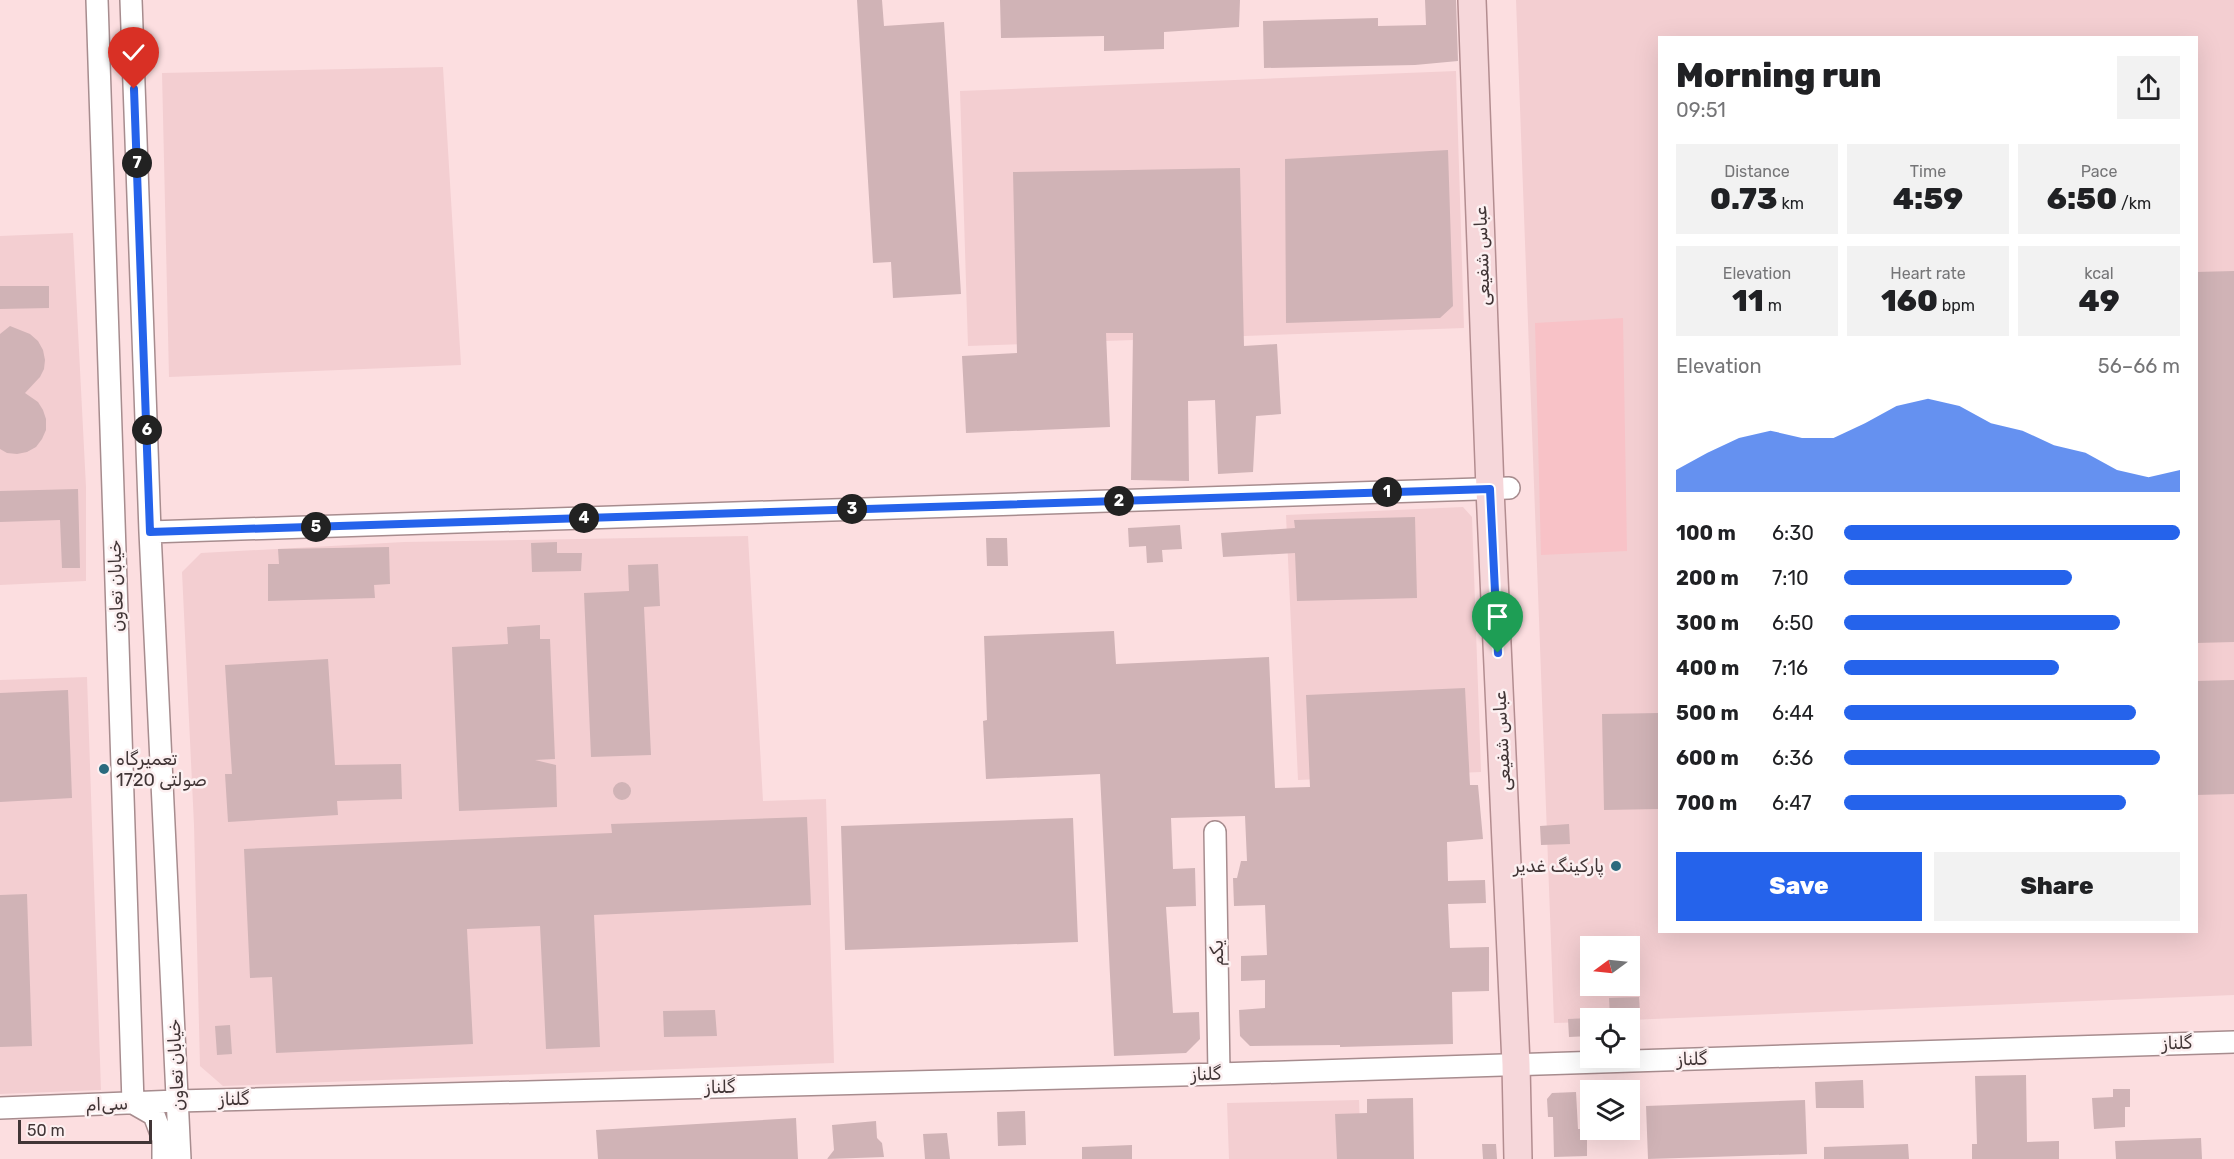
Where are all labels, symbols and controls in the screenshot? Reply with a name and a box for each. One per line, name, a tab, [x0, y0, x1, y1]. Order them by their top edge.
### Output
pin	[108, 27, 159, 89]
icon: check	[117, 36, 150, 69]
text: Morning run	[1676, 56, 1881, 95]
button: share	[2117, 56, 2180, 119]
text: 09:51	[1676, 98, 1726, 122]
pin: 7	[122, 148, 152, 178]
text: 7	[132, 153, 142, 172]
text: Distance	[1724, 162, 1790, 181]
text: Time	[1910, 162, 1946, 181]
text: Pace	[2081, 162, 2117, 181]
text: 0.73	[1710, 181, 1777, 217]
text: 4:59	[1893, 181, 1963, 217]
text: 6:50	[2047, 181, 2117, 217]
text: km	[1777, 194, 1804, 213]
text: /km	[2117, 194, 2151, 213]
street label: عباس شفیعی	[1469, 205, 1495, 306]
text: Elevation	[1723, 264, 1791, 283]
text: Heart rate	[1890, 264, 1966, 283]
text: kcal	[2084, 264, 2114, 283]
text: 11	[1732, 283, 1764, 319]
text: 160	[1881, 283, 1938, 319]
text: 49	[2078, 283, 2120, 319]
text: m	[1764, 296, 1782, 315]
text: bpm	[1938, 296, 1975, 315]
text: Elevation	[1676, 354, 1762, 378]
text: 56–66 m	[2098, 354, 2180, 378]
pin: 6	[132, 415, 162, 445]
text: 6	[142, 420, 152, 439]
pin: 1	[1372, 477, 1402, 507]
text: 1	[1383, 482, 1391, 501]
pin: 2	[1104, 486, 1134, 516]
text: 2	[1114, 491, 1124, 510]
pin: 3	[837, 494, 867, 524]
text: 3	[847, 499, 857, 518]
pin: 4	[569, 503, 599, 533]
text: 4	[579, 508, 589, 527]
pin: 5	[301, 512, 331, 542]
text: 5	[311, 517, 321, 536]
text: 100 m	[1676, 521, 1736, 545]
text: 6:30	[1772, 521, 1814, 545]
street label: خیابان تعاون	[103, 540, 129, 632]
text: 200 m	[1676, 566, 1739, 590]
text: 7:10	[1772, 566, 1809, 590]
pin	[1472, 591, 1523, 653]
icon: arrive	[1481, 600, 1514, 633]
text: 300 m	[1676, 611, 1739, 635]
text: 6:50	[1772, 611, 1814, 635]
text: 400 m	[1676, 656, 1739, 680]
text: 7:16	[1772, 656, 1808, 680]
street label: عباس شفیعی	[1488, 690, 1516, 792]
text: 500 m	[1676, 701, 1739, 725]
text: 6:44	[1772, 701, 1814, 725]
text: 600 m	[1676, 746, 1739, 770]
text: 6:36	[1772, 746, 1813, 770]
place label: تعمیرگاه 1720 صولتی	[116, 748, 207, 791]
marker: تعمیرگاه 1720 صولتی	[97, 762, 111, 776]
text: 700 m	[1676, 791, 1737, 815]
text: 6:47	[1772, 791, 1812, 815]
button: Save	[1676, 852, 1922, 921]
button: Share	[1934, 852, 2180, 921]
place label: پارکینگ غدیر	[1512, 855, 1604, 878]
marker: پارکینگ غدیر	[1609, 859, 1623, 873]
north arrow	[1580, 936, 1640, 996]
map controls	[1580, 936, 1640, 1140]
street label: یکم	[1206, 939, 1229, 966]
button: locate	[1580, 1008, 1640, 1068]
street label: خیابان تعاون	[163, 1018, 189, 1112]
street label: گلناز	[2160, 1031, 2193, 1055]
street label: گلناز	[1675, 1047, 1708, 1071]
street label: گلناز	[1189, 1062, 1222, 1086]
street label: گلناز	[704, 1076, 735, 1098]
button: layers	[1580, 1080, 1640, 1140]
street label: گلناز	[218, 1088, 249, 1110]
street label: سی‌ام	[85, 1092, 129, 1116]
scale bar	[18, 1117, 152, 1144]
text: 50 m	[27, 1121, 65, 1140]

